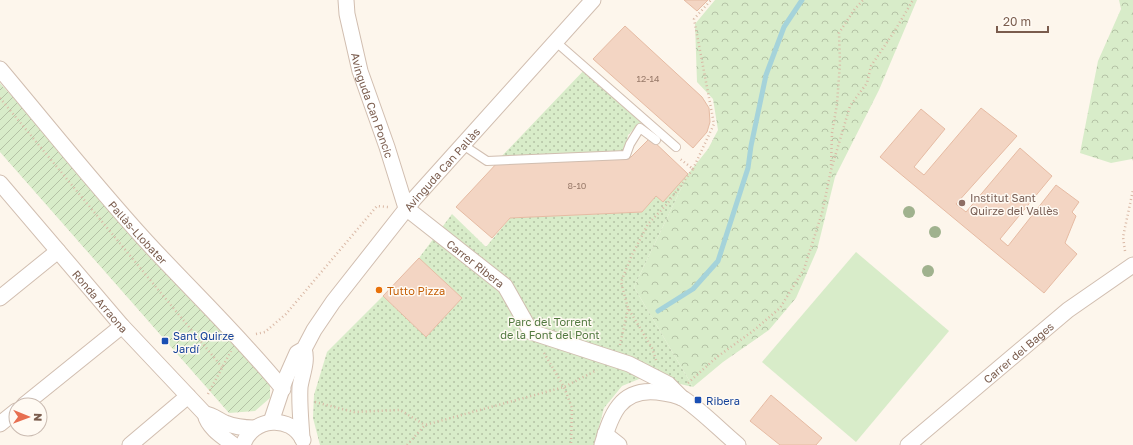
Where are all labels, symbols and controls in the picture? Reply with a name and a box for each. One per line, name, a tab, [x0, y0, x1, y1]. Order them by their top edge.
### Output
scale bar	[997, 8, 1048, 34]
text: 20 m	[1003, 14, 1031, 29]
street label: Avinguda Can Poncic	[350, 51, 396, 159]
house number: 12-14	[637, 73, 660, 84]
street label: Avinguda Can Pallàs	[401, 124, 482, 213]
house number: 8-10	[568, 180, 587, 191]
place label: Institut Sant Quirze del Vallès	[970, 191, 1059, 217]
street label: Pallàs-Llobater	[106, 198, 171, 267]
marker: Institut Sant Quirze del Vallès	[957, 198, 967, 208]
street label: Carrer Ribera	[445, 236, 507, 290]
street label: Ronda Arraona	[70, 267, 131, 335]
place label: Tutto Pizza	[387, 284, 445, 297]
marker: Tutto Pizza	[374, 285, 384, 295]
park label: Parc del Torrent de la Font del Pont	[500, 315, 600, 341]
street label: Carrer del Bages	[980, 319, 1056, 385]
place label: Sant Quirze Jardí	[173, 329, 234, 355]
marker: Sant Quirze Jardí	[160, 336, 170, 346]
place label: Ribera	[706, 394, 740, 407]
marker: Ribera	[693, 395, 703, 405]
north arrow	[8, 397, 48, 437]
text: N	[32, 413, 45, 421]

